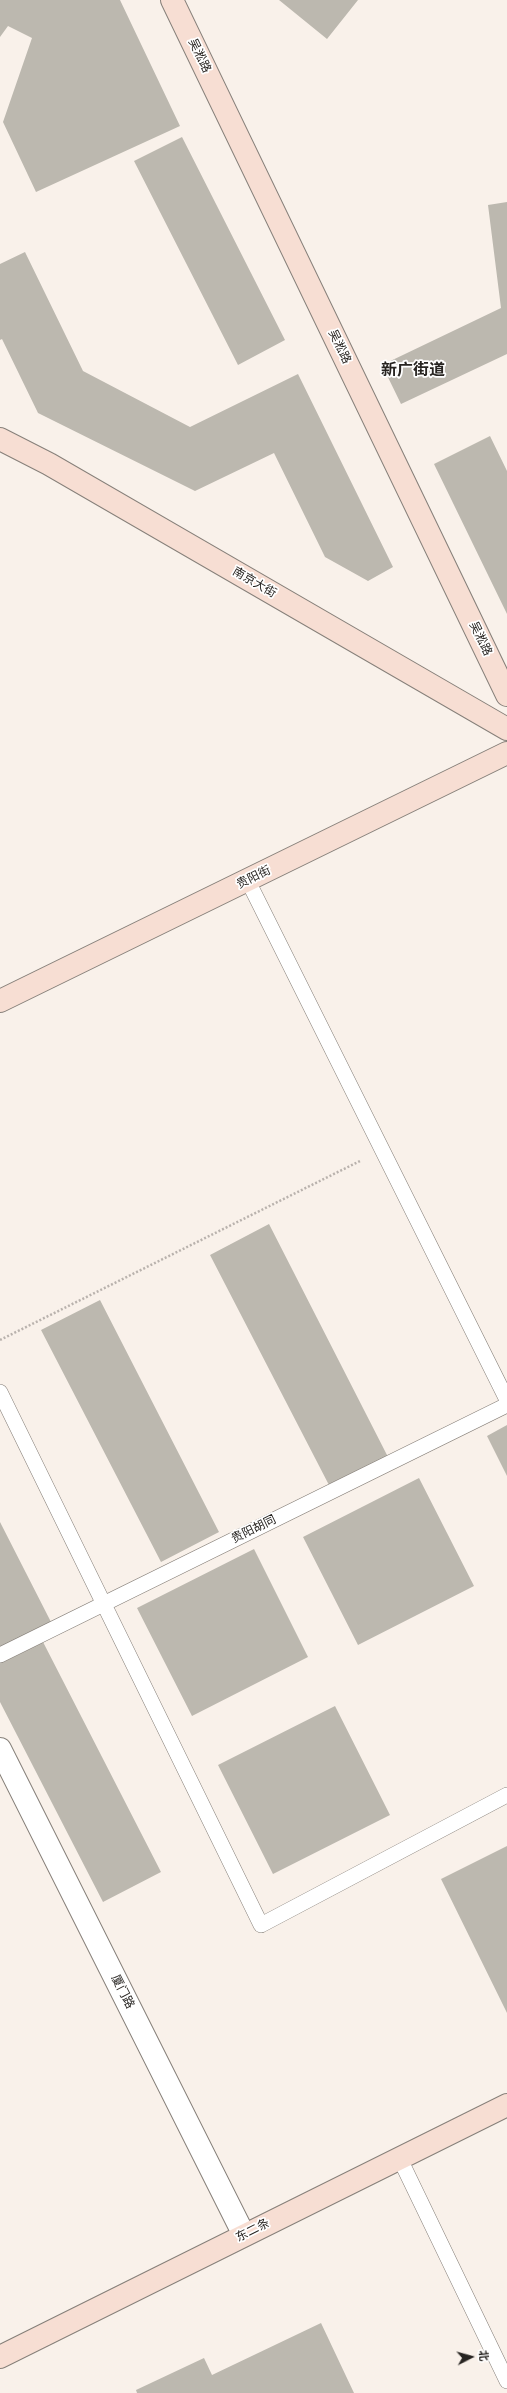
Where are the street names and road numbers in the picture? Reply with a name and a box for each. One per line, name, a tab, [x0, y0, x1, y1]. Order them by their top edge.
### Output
street label: 吴淞路	[185, 37, 213, 75]
street label: 吴淞路	[325, 328, 353, 366]
street label: 南京大街	[230, 565, 278, 601]
street label: 吴淞路	[466, 620, 494, 658]
street label: 贵阳街	[235, 864, 273, 892]
street label: 贵阳胡同	[229, 1513, 279, 1547]
street label: 厦门路	[107, 1973, 137, 2011]
street label: 东二条	[234, 2216, 272, 2246]

